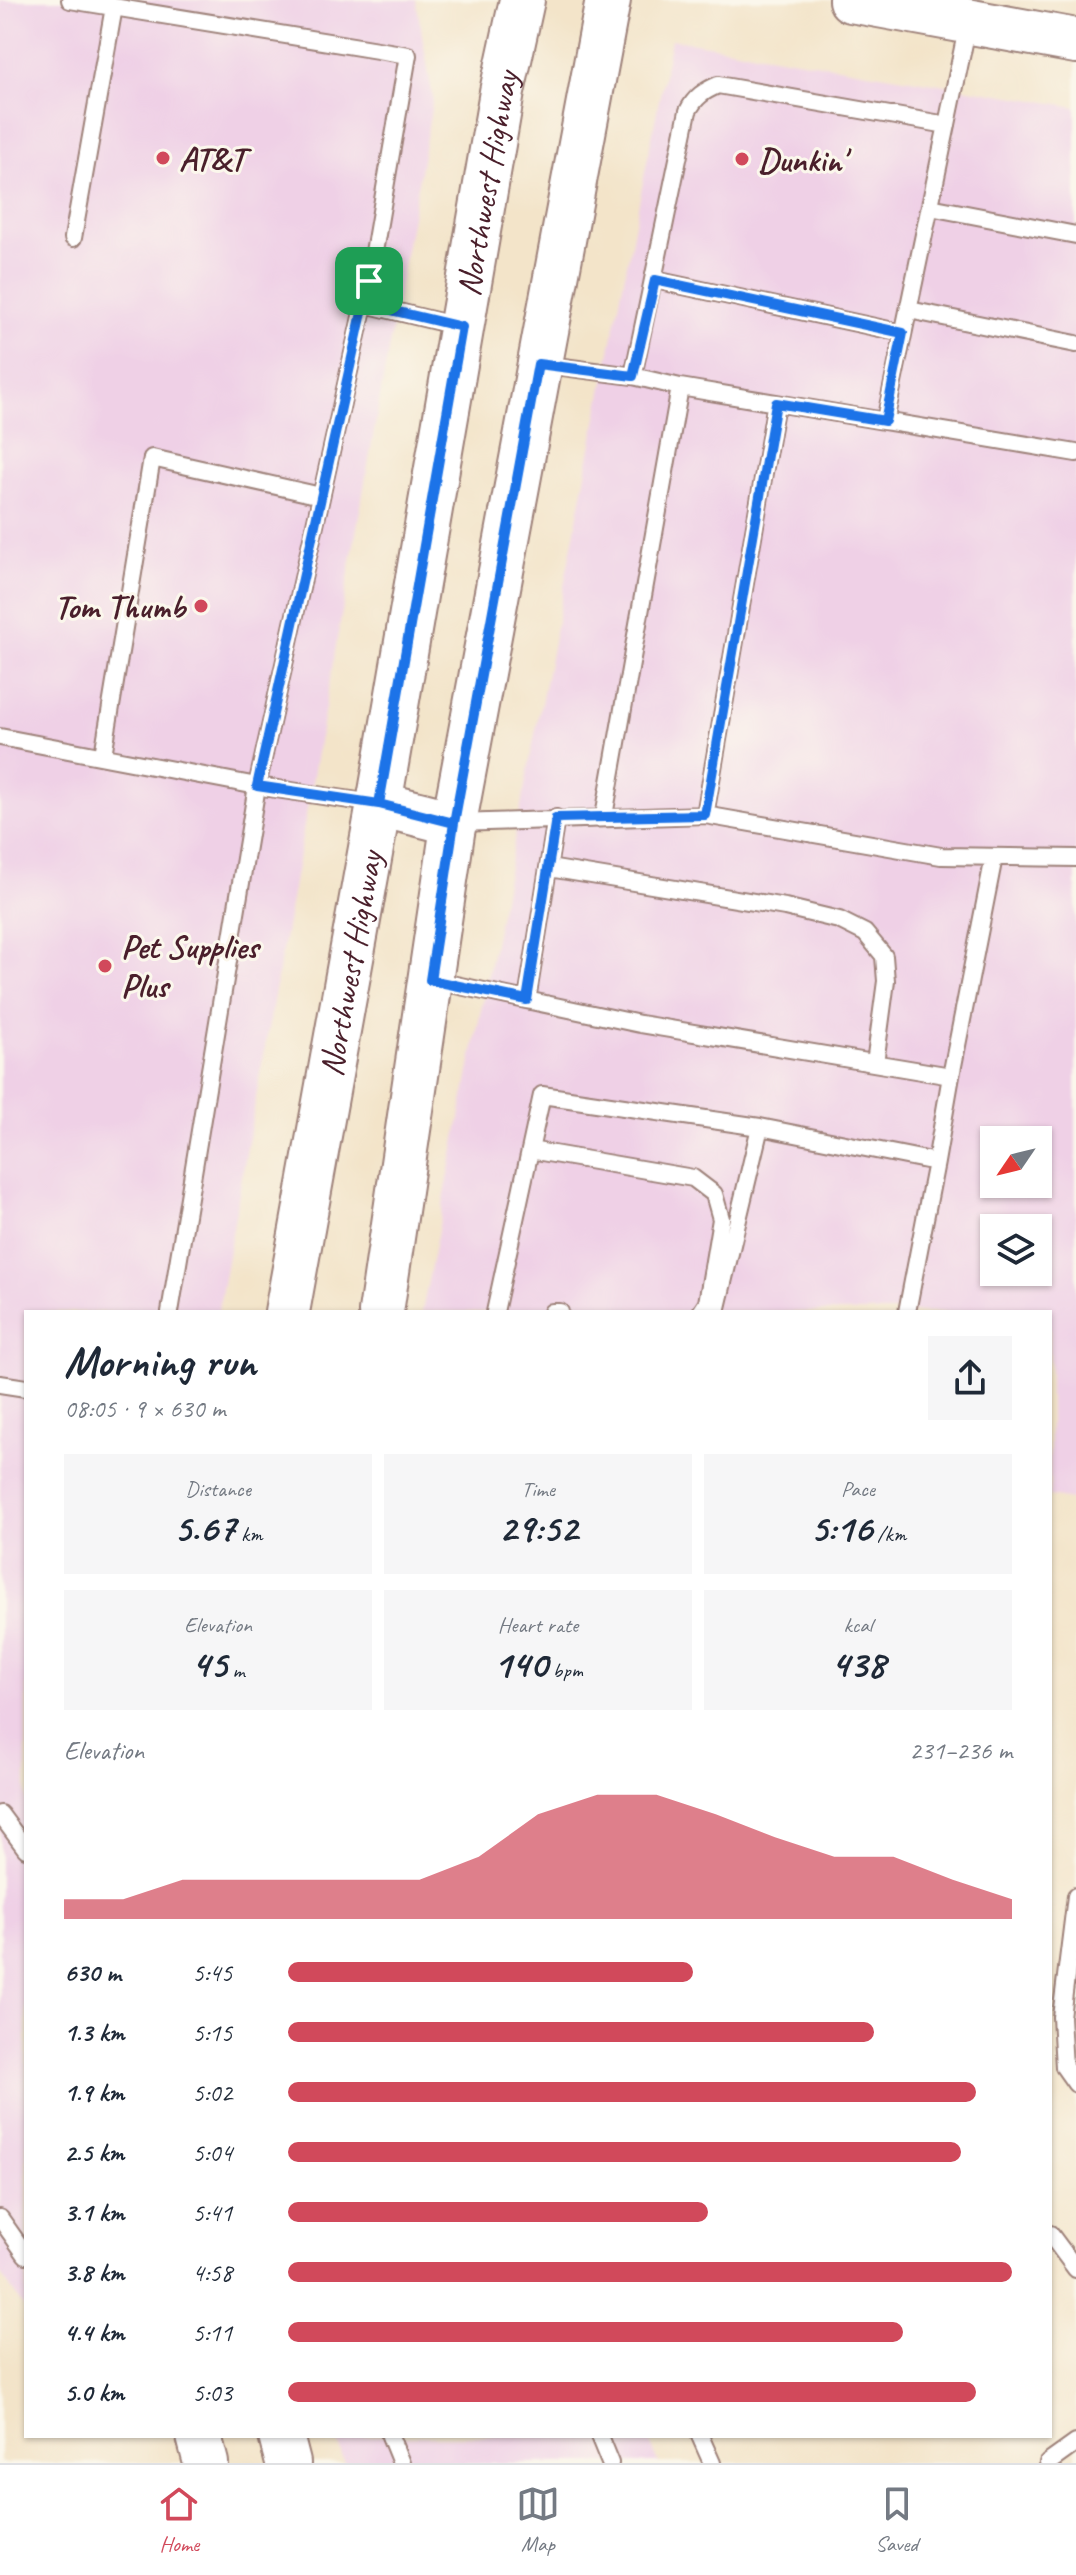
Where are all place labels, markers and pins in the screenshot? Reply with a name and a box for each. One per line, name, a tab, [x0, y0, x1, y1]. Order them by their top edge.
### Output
place label: AT&T	[179, 137, 252, 180]
place label: Dunkin'	[758, 138, 852, 181]
marker: AT&T	[154, 149, 172, 167]
marker: Dunkin'	[733, 150, 751, 168]
pin	[335, 247, 403, 315]
place label: Tom Thumb	[54, 585, 188, 628]
marker: Tom Thumb	[192, 597, 210, 615]
place label: Pet Supplies Plus	[121, 925, 261, 1007]
marker: Pet Supplies Plus	[96, 957, 114, 975]

